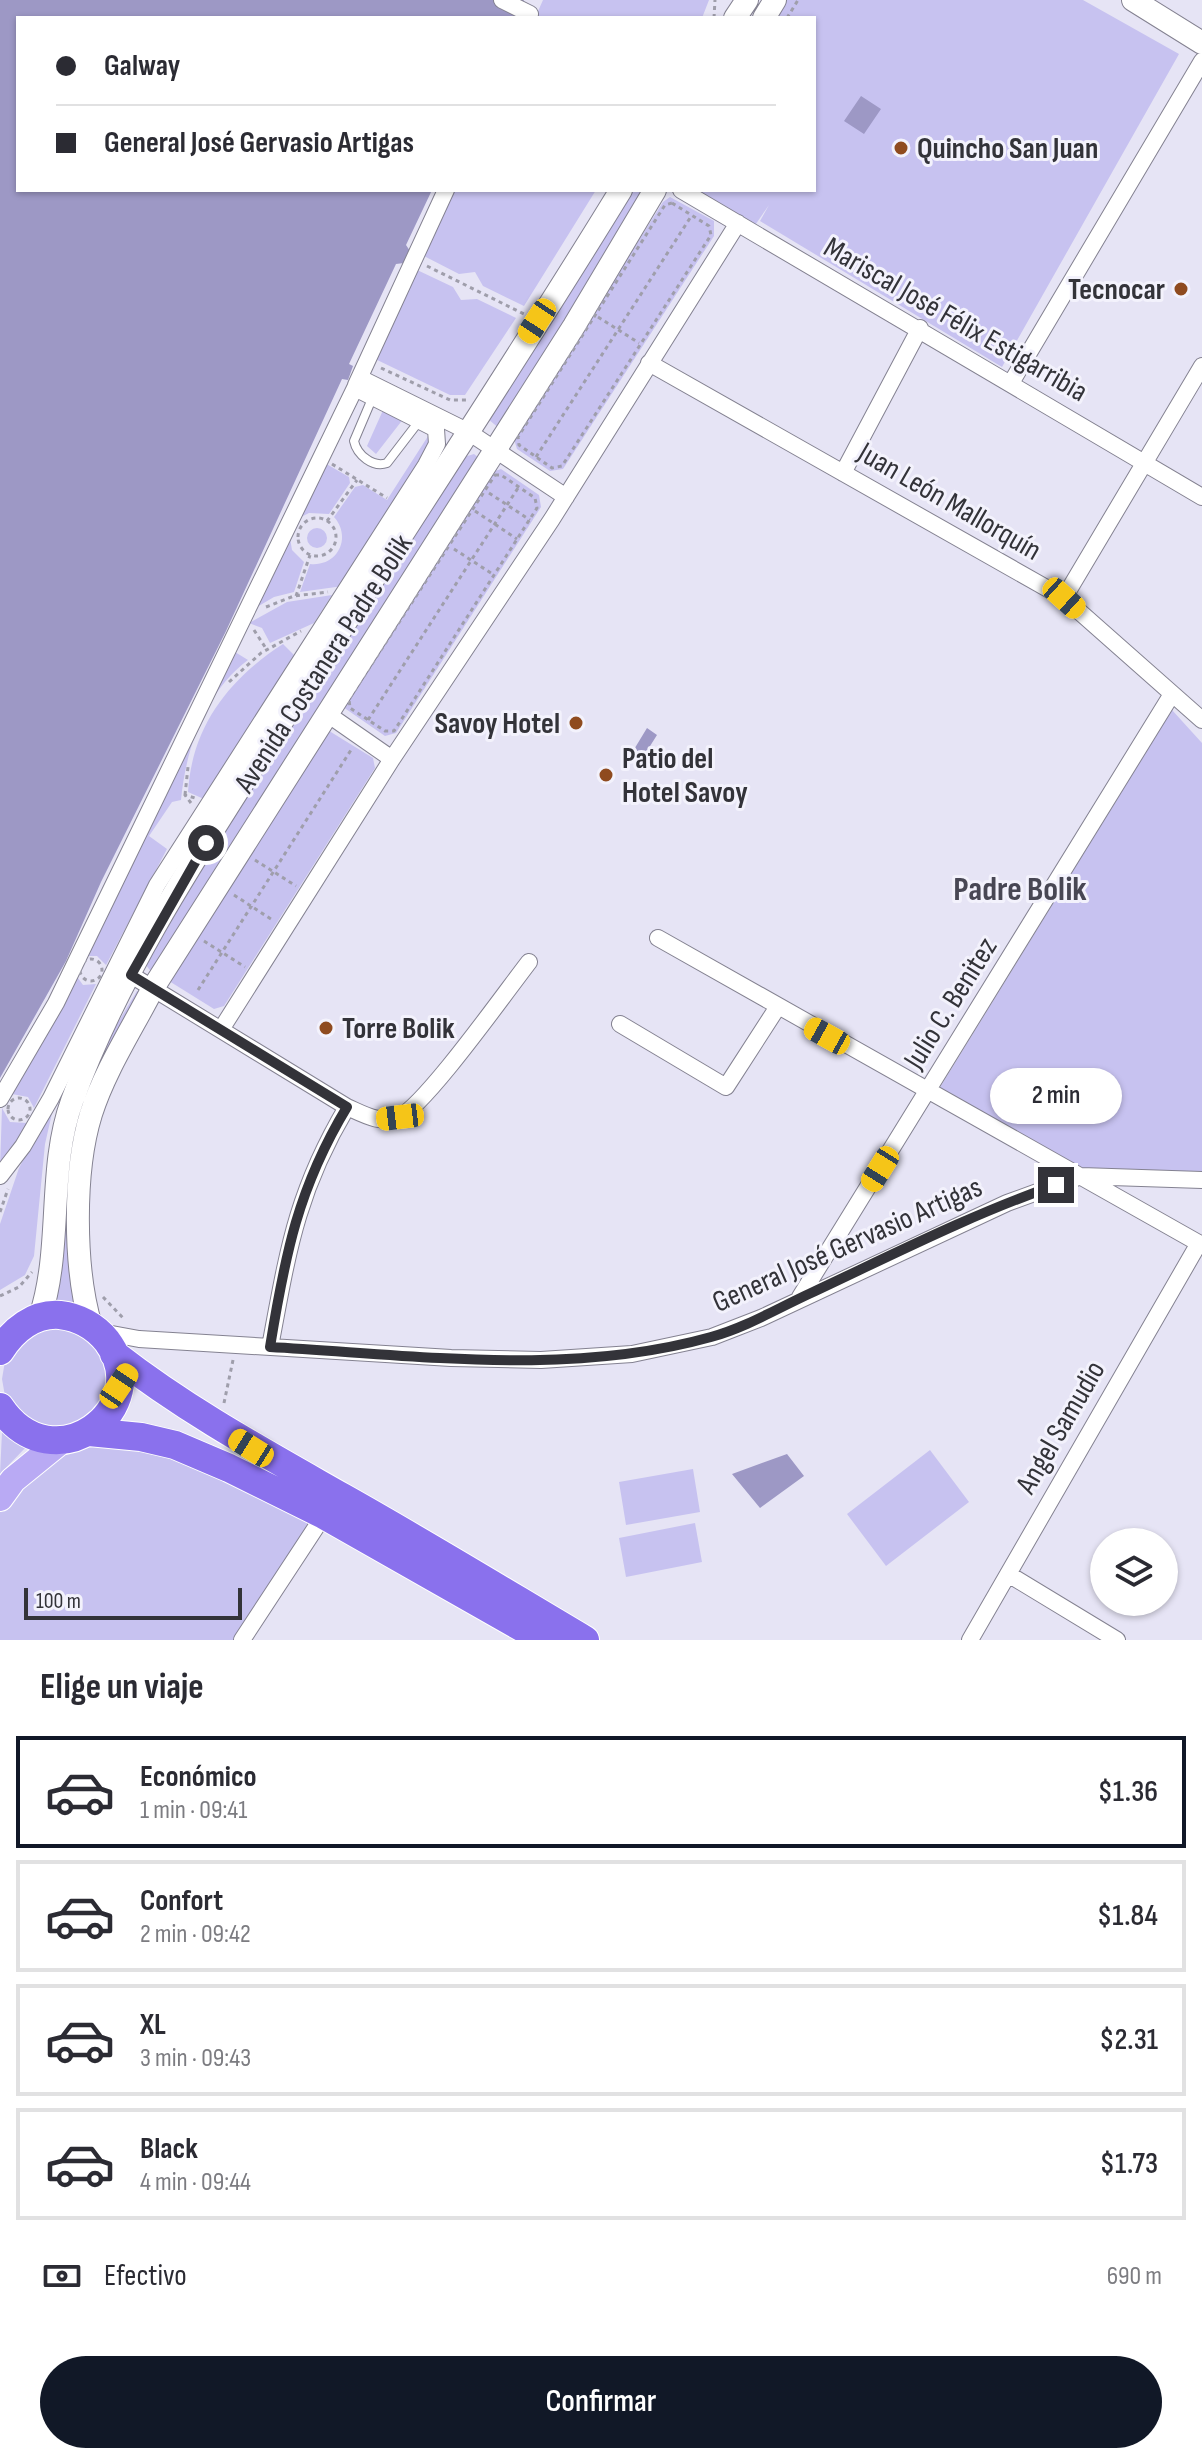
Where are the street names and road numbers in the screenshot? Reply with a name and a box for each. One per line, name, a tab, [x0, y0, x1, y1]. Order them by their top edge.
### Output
street label: Mariscal José Félix Estigarribia	[817, 230, 1094, 410]
street label: Juan León Mallorquín	[851, 434, 1047, 569]
street label: Avenida Costanera Padre Bolik	[226, 527, 421, 800]
street label: Julio C. Benitez	[896, 931, 1005, 1077]
street label: General José Gervasio Artigas	[707, 1169, 988, 1321]
street label: Angel Samudio	[1008, 1355, 1113, 1501]

